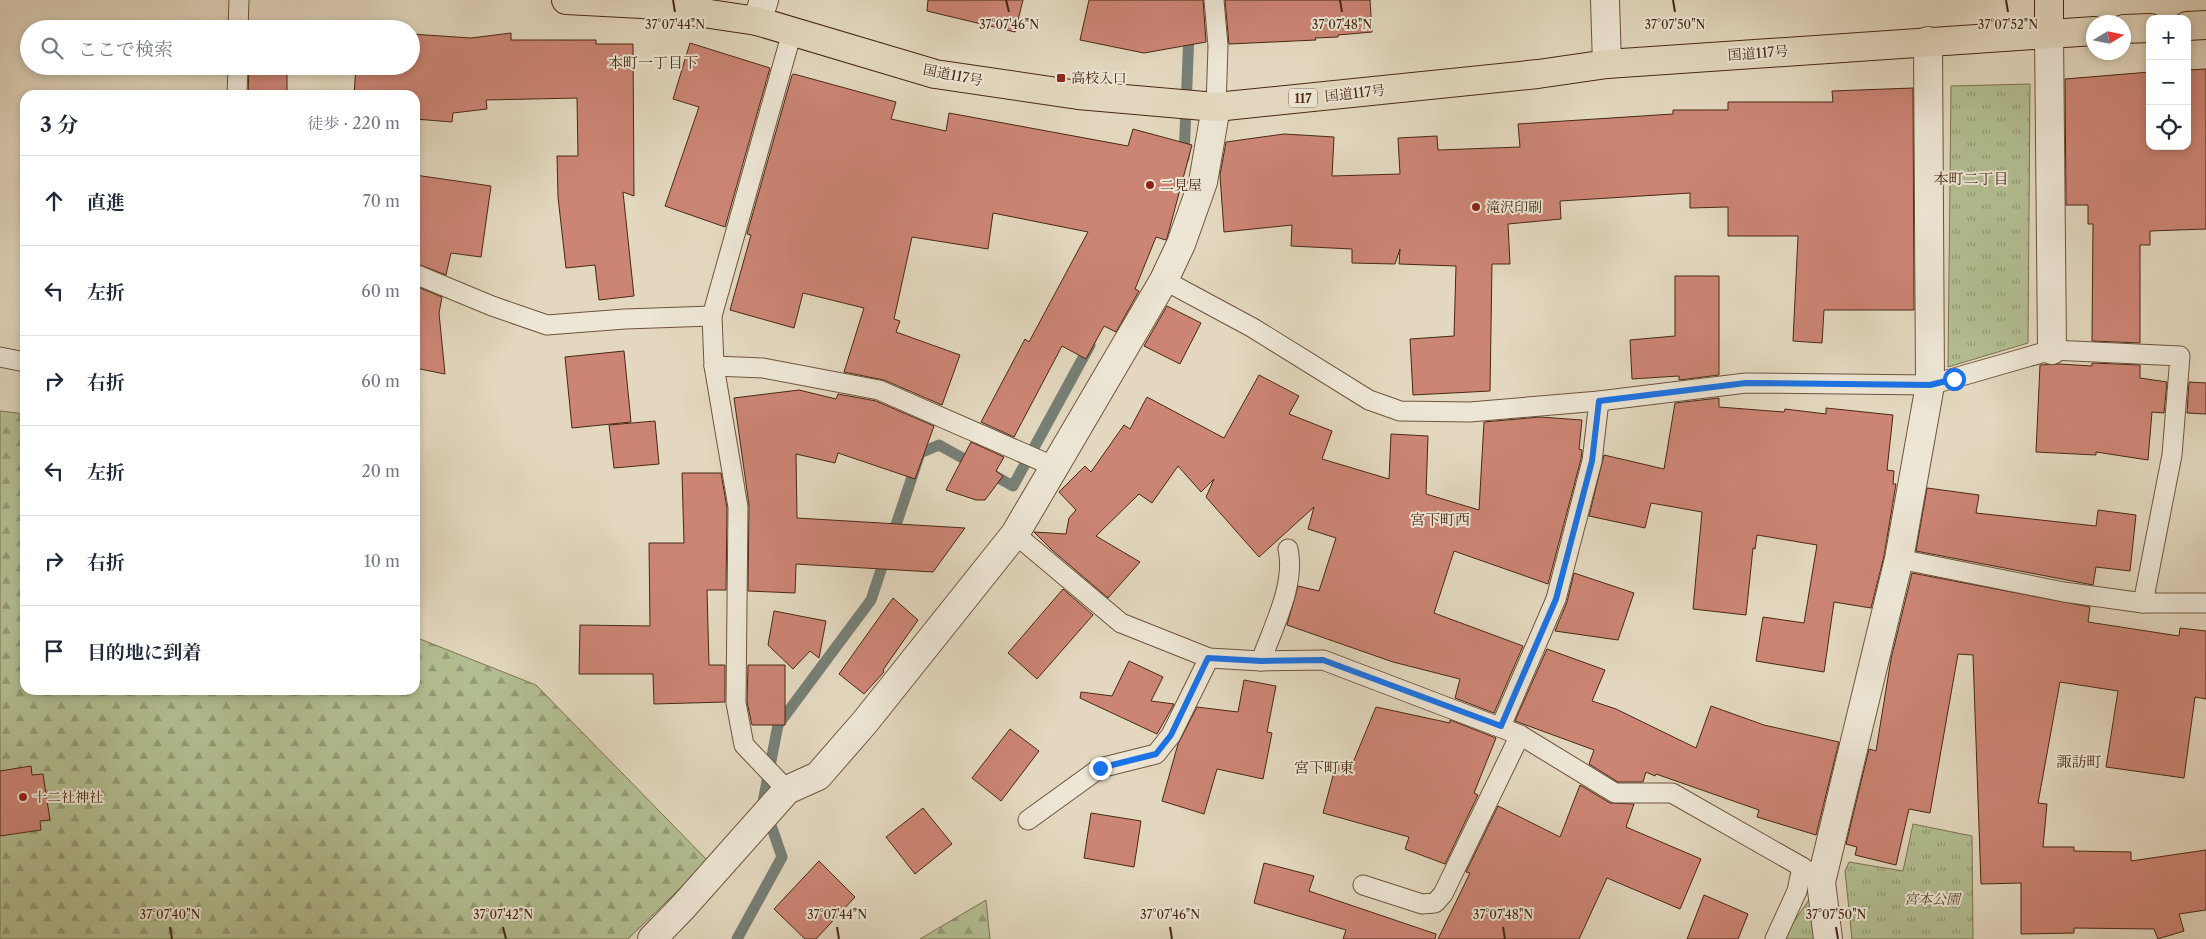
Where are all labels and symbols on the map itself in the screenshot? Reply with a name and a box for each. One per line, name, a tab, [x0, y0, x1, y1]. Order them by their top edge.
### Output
north arrow	[2086, 15, 2131, 60]
text: 37°07'44"N	[645, 17, 705, 32]
text: 37°07'46"N	[979, 17, 1039, 32]
text: 37°07'48"N	[1312, 17, 1372, 32]
text: 37°07'50"N	[1644, 17, 1706, 32]
text: 37°07'52"N	[1978, 17, 2038, 32]
street label: 国道117号	[1727, 42, 1789, 64]
district label: 本町一丁目下	[608, 53, 698, 72]
street label: 国道117号	[922, 60, 984, 90]
place label: 高校入口	[1071, 69, 1127, 87]
marker: 高校入口	[1055, 72, 1067, 84]
street label: 国道117号	[1324, 81, 1386, 105]
road number: 117	[1289, 89, 1317, 108]
district label: 本町二丁目	[1933, 169, 2009, 188]
place label: 二見屋	[1160, 176, 1202, 194]
marker: 二見屋	[1144, 179, 1156, 191]
place label: 滝沢印刷	[1486, 198, 1542, 216]
marker: 滝沢印刷	[1470, 201, 1482, 213]
route start	[1943, 368, 1966, 391]
district label: 宮下町西	[1410, 510, 1470, 529]
district label: 諏訪町	[2056, 752, 2102, 771]
route end	[1089, 757, 1112, 780]
district label: 宮下町東	[1294, 758, 1354, 777]
place label: 十二社神社	[33, 788, 103, 806]
marker: 十二社神社	[17, 791, 29, 803]
park label: 宮本公園	[1904, 890, 1962, 908]
text: 37°07'40"N	[140, 907, 201, 922]
text: 37°07'42"N	[473, 907, 533, 922]
text: 37°07'44"N	[807, 907, 867, 922]
text: 37°07'46"N	[1140, 907, 1200, 922]
text: 37°07'48"N	[1473, 907, 1533, 922]
text: 37°07'50"N	[1805, 907, 1867, 922]

